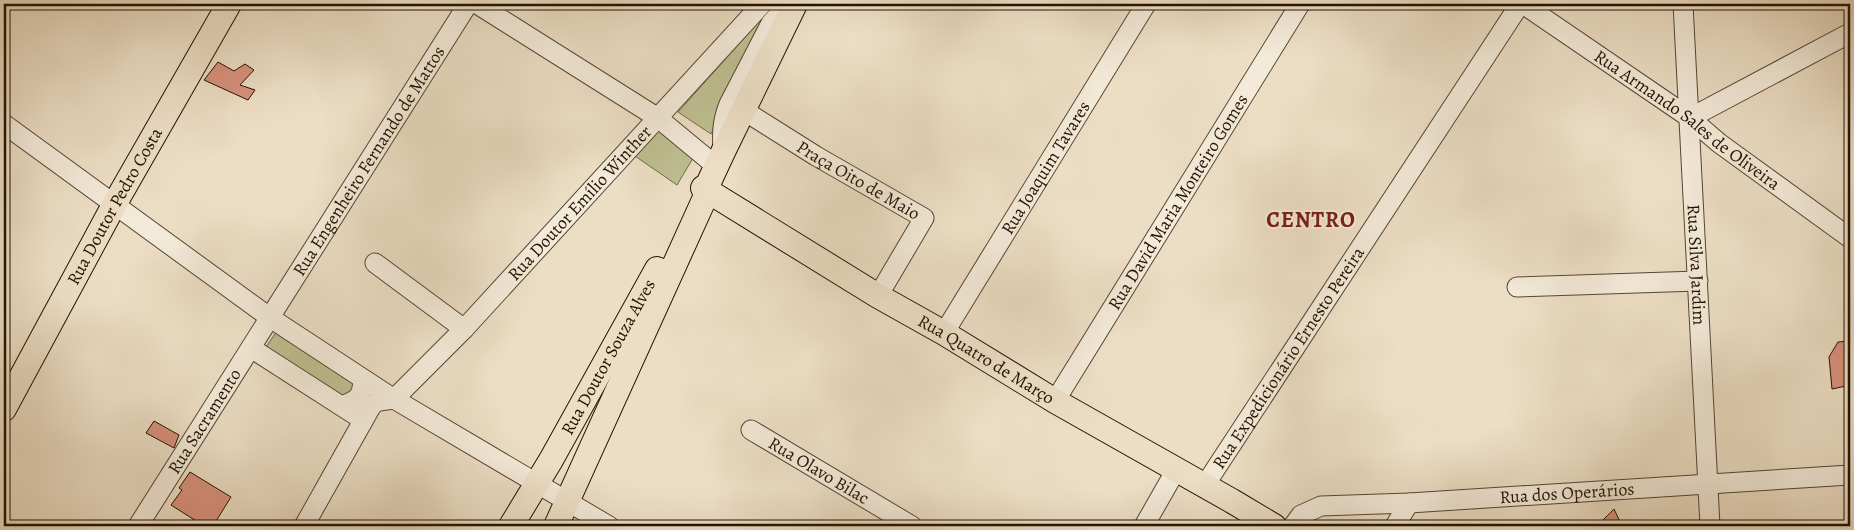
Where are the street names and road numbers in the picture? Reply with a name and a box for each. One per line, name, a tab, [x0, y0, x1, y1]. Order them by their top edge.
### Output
street label: Rua Engenheiro Fernando de Mattos	[287, 41, 451, 280]
street label: Rua Armando Sales de Oliveira	[1589, 44, 1786, 196]
street label: Rua David Maria Monteiro Gomes	[1102, 89, 1254, 314]
street label: Rua Joaquim Tavares	[995, 96, 1096, 239]
street label: Rua Doutor Emílio Winther	[502, 120, 657, 286]
street label: Rua Doutor Pedro Costa	[61, 123, 168, 289]
street label: Praça Oito de Maio	[792, 135, 925, 225]
street label: Rua Silva Jardim	[1681, 204, 1712, 326]
street label: Rua Expedicionário Ernesto Pereira	[1207, 242, 1370, 474]
street label: Rua Doutor Souza Alves	[555, 275, 661, 439]
street label: Rua Quatro de Março	[913, 309, 1059, 410]
street label: Rua Sacramento	[162, 364, 247, 478]
street label: Rua Olavo Bilac	[764, 431, 874, 510]
street label: Rua dos Operários	[1499, 477, 1635, 509]

